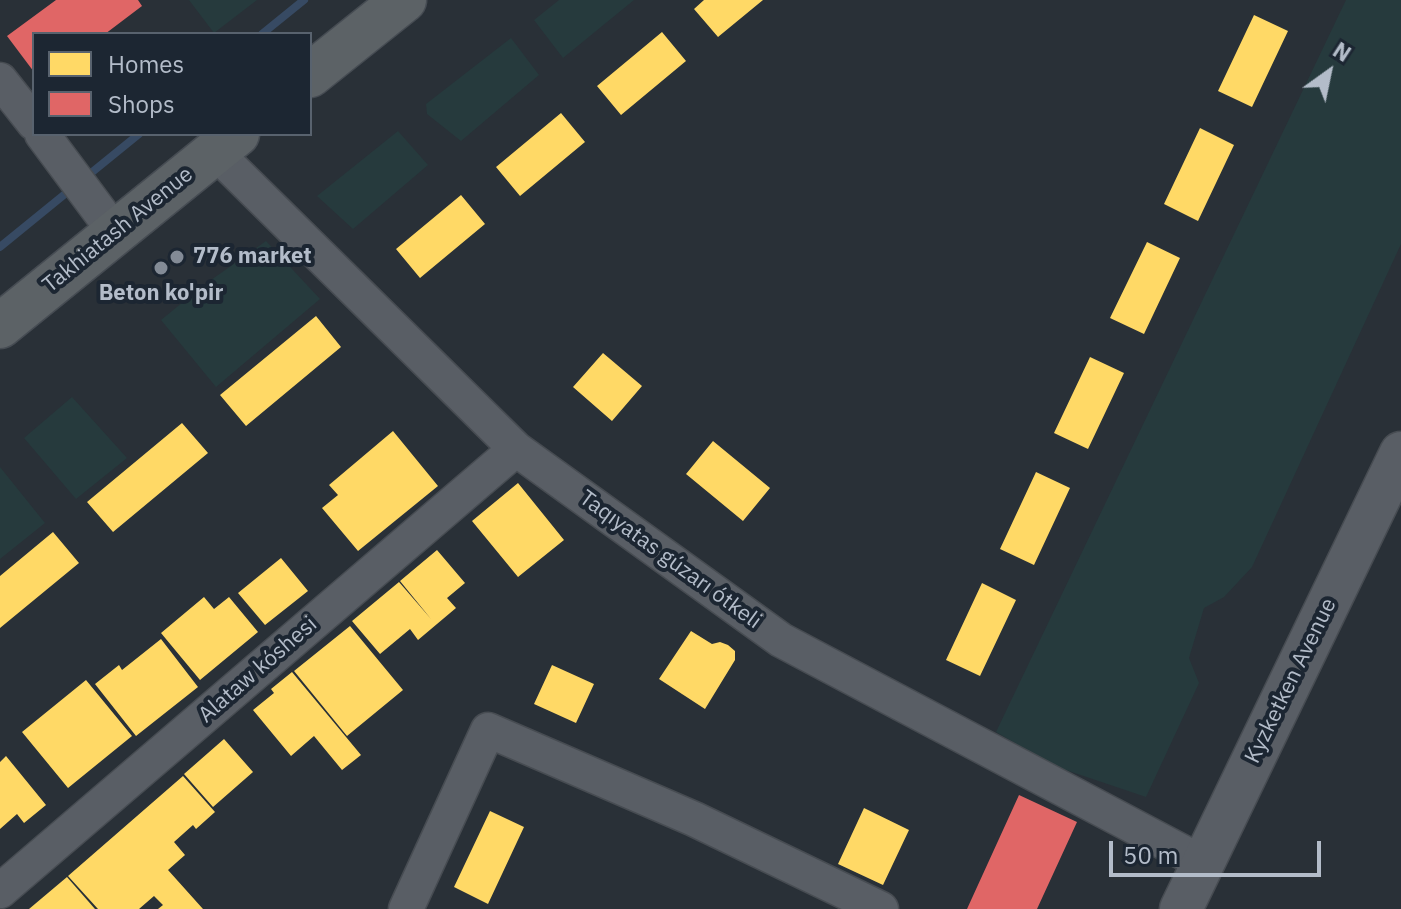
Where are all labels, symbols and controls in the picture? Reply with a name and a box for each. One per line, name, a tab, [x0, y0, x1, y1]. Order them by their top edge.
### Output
legend	[32, 32, 312, 136]
north arrow	[1289, 32, 1369, 112]
text: N	[1328, 35, 1357, 68]
text: Homes	[108, 48, 184, 80]
text: Shops	[108, 88, 175, 120]
street label: Takhiatash Avenue	[38, 161, 198, 299]
place label: 776 market	[193, 244, 312, 270]
marker: 776 market	[168, 248, 186, 266]
marker: Beton ko'pir	[152, 259, 170, 277]
place label: Beton ko'pir	[99, 281, 223, 307]
street label: Taqıyatas gúzarı ótkeli	[574, 485, 766, 635]
street label: Kyzketken Avenue	[1240, 594, 1342, 768]
street label: Alataw kóshesi	[193, 611, 323, 729]
scale bar	[1113, 825, 1325, 875]
text: 50 m	[1123, 839, 1178, 871]

